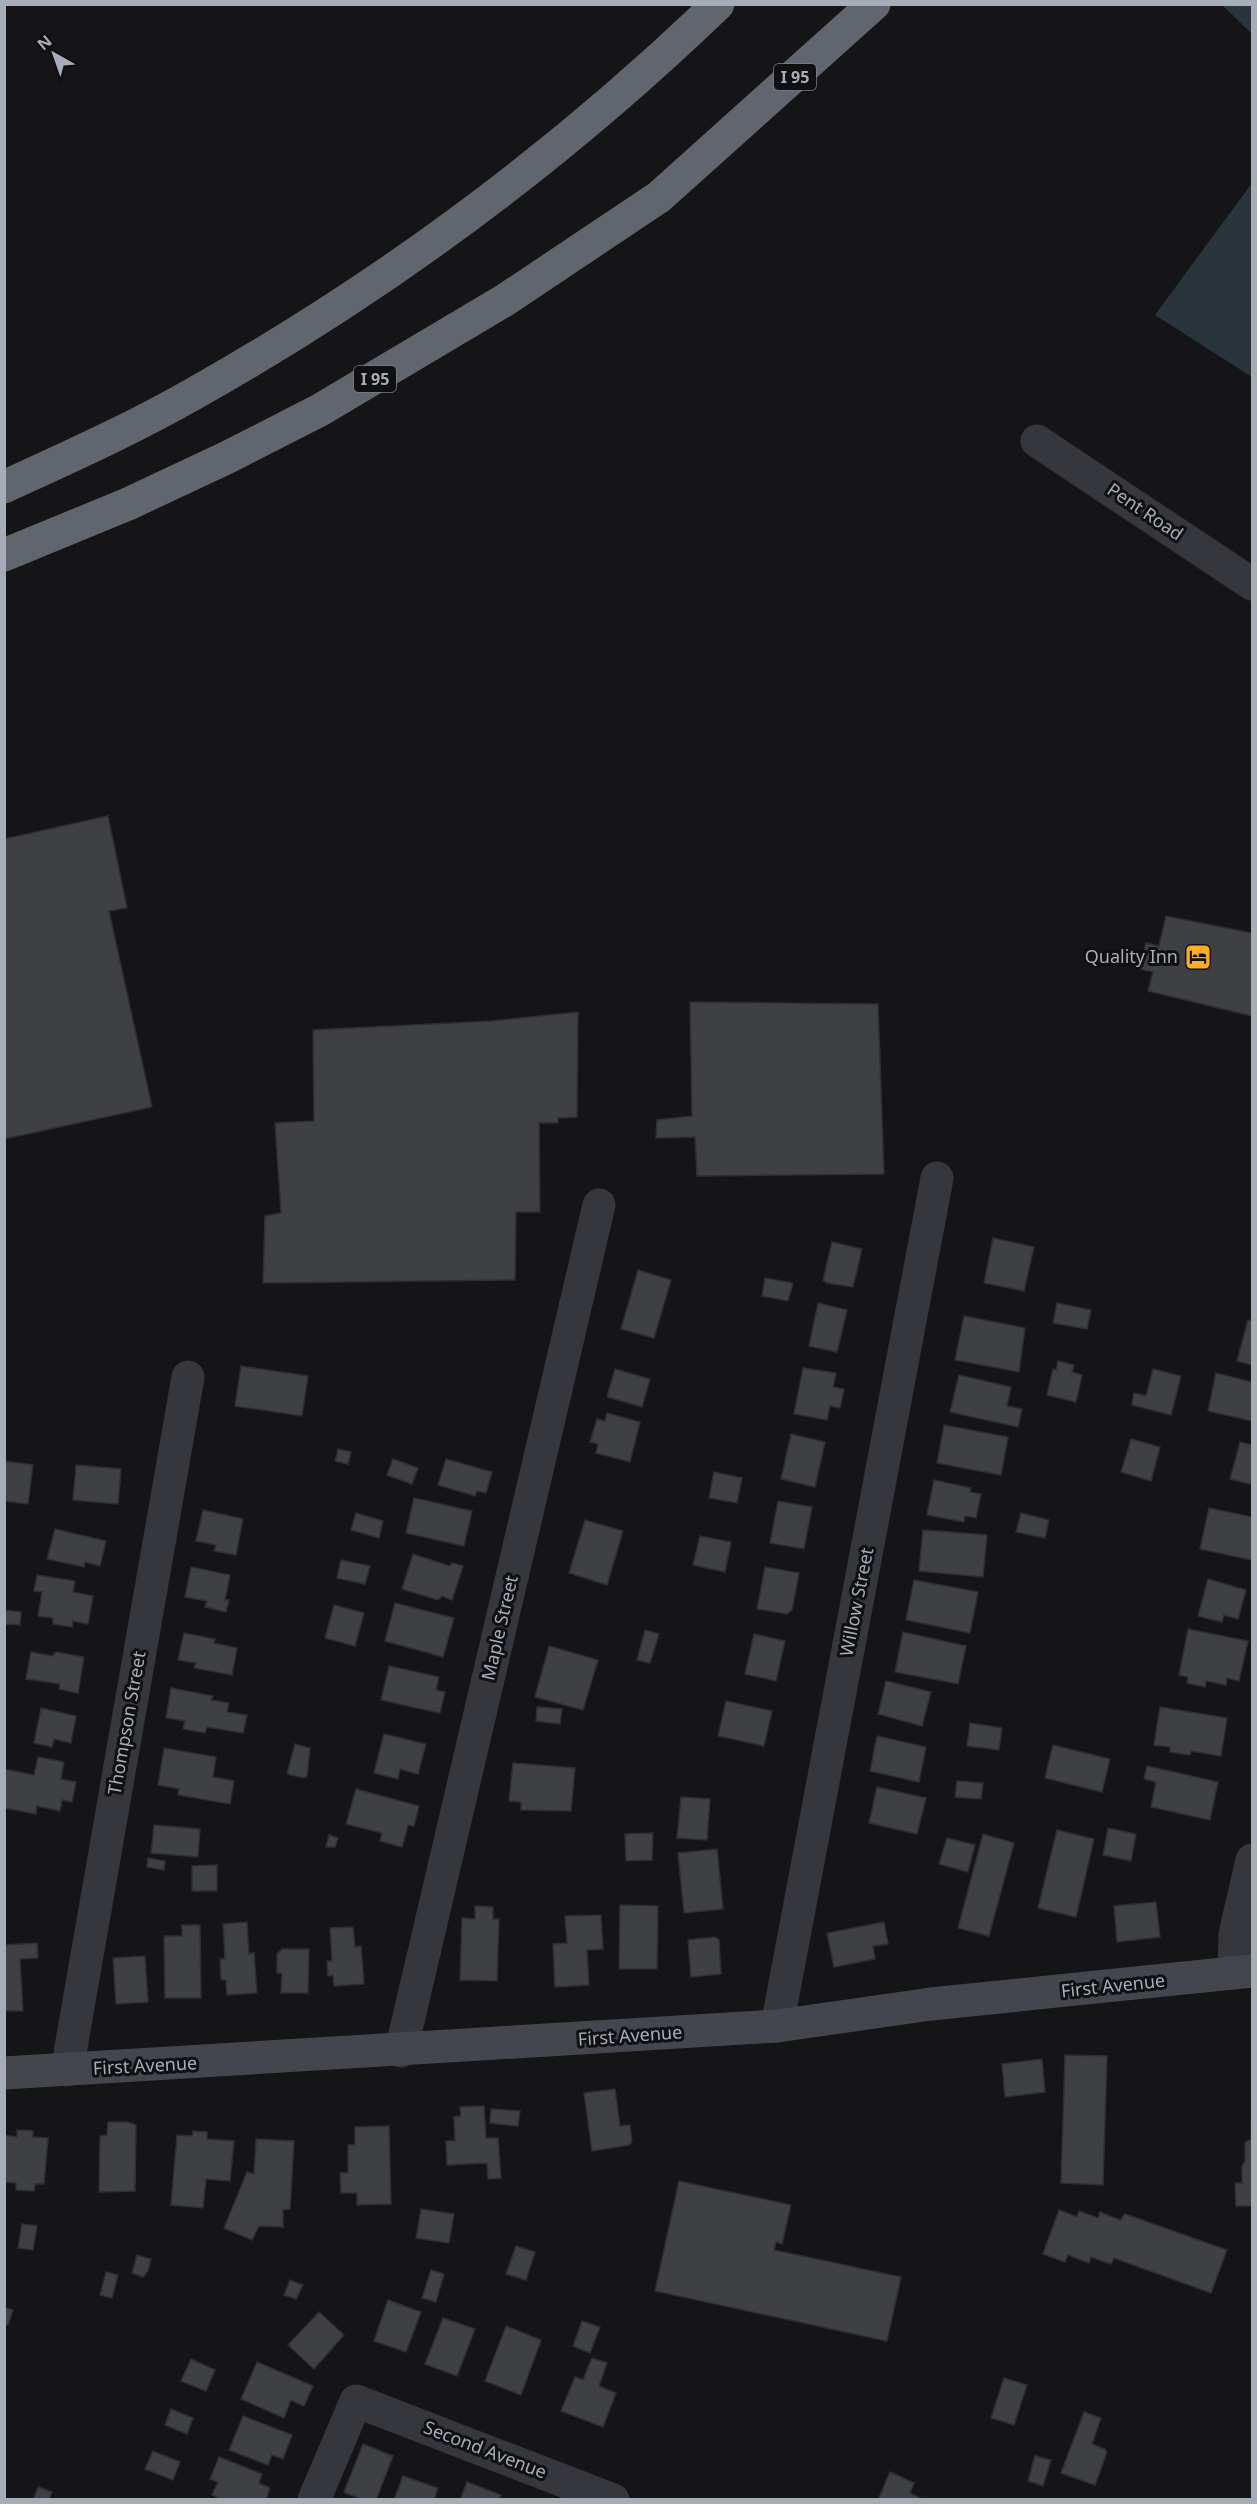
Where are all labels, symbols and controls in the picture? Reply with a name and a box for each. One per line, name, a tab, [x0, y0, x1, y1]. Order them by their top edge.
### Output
north arrow	[24, 24, 84, 84]
text: N	[32, 30, 56, 55]
road number: I 95	[774, 64, 816, 90]
road number: I 95	[354, 366, 396, 392]
street label: Pent Road	[1103, 477, 1188, 545]
hotel icon: Quality Inn	[1183, 942, 1213, 972]
place label: Quality Inn	[1085, 944, 1178, 968]
street label: Willow Street	[834, 1545, 878, 1658]
street label: Maple Street	[475, 1572, 523, 1683]
street label: Thompson Street	[102, 1649, 151, 1797]
street label: First Avenue	[1060, 1968, 1166, 2002]
street label: First Avenue	[577, 2019, 683, 2051]
street label: First Avenue	[92, 2050, 198, 2080]
street label: Second Avenue	[421, 2415, 550, 2483]

